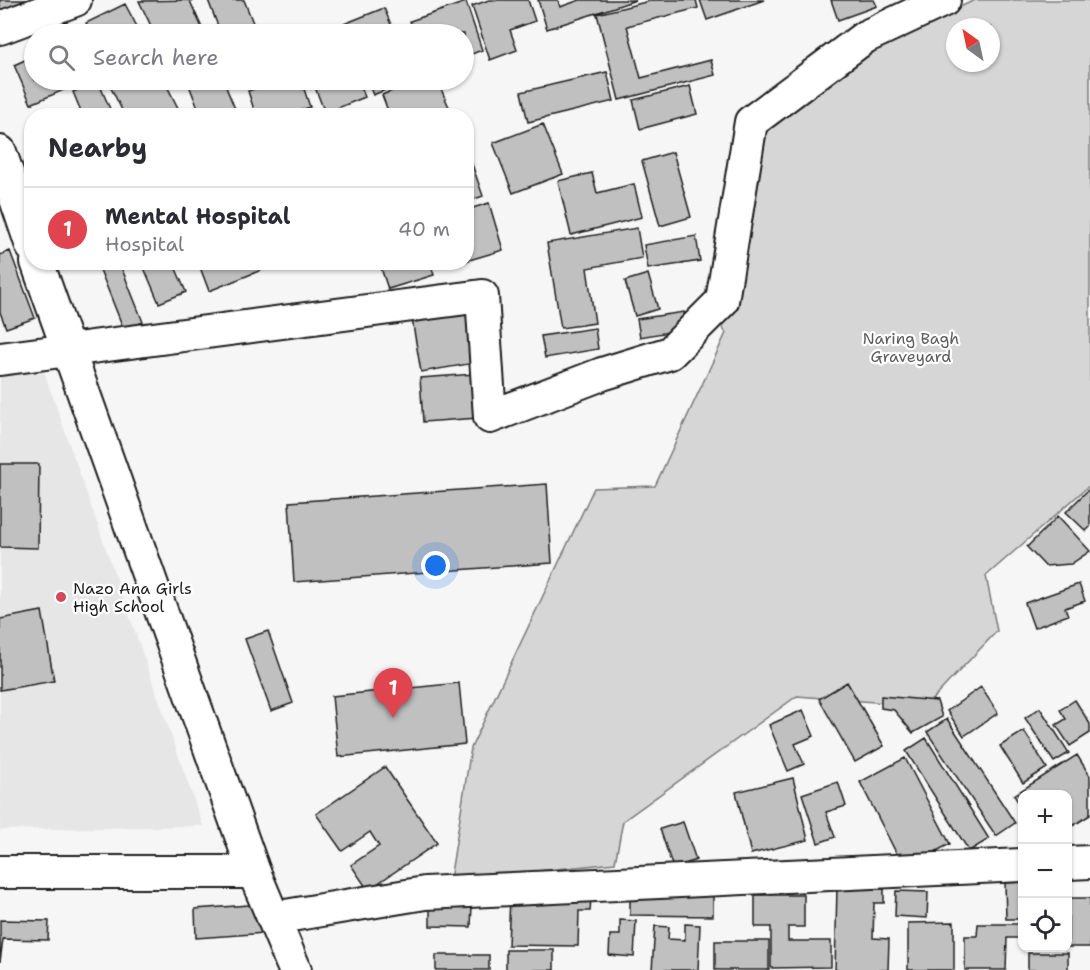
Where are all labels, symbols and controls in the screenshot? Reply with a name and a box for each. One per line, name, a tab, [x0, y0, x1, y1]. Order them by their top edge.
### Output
north arrow	[946, 18, 1000, 72]
search box	[24, 24, 474, 90]
icon: search	[45, 41, 78, 74]
text: Search here	[93, 43, 219, 72]
text: Nearby	[48, 130, 147, 165]
text: Mental Hospital	[105, 202, 290, 231]
text: 1	[63, 216, 72, 242]
text: 40 m	[398, 216, 450, 242]
text: Hospital	[105, 231, 184, 257]
park label: Naring Bagh Graveyard	[863, 328, 959, 367]
your location	[421, 551, 450, 580]
place label: Nazo Ana Girls High School	[73, 578, 192, 617]
marker: Nazo Ana Girls High School	[54, 590, 68, 604]
pin: 1	[374, 668, 412, 718]
map controls	[1018, 790, 1072, 952]
button: +	[1018, 790, 1072, 844]
button: −	[1018, 844, 1072, 898]
button: locate	[1018, 898, 1072, 952]

